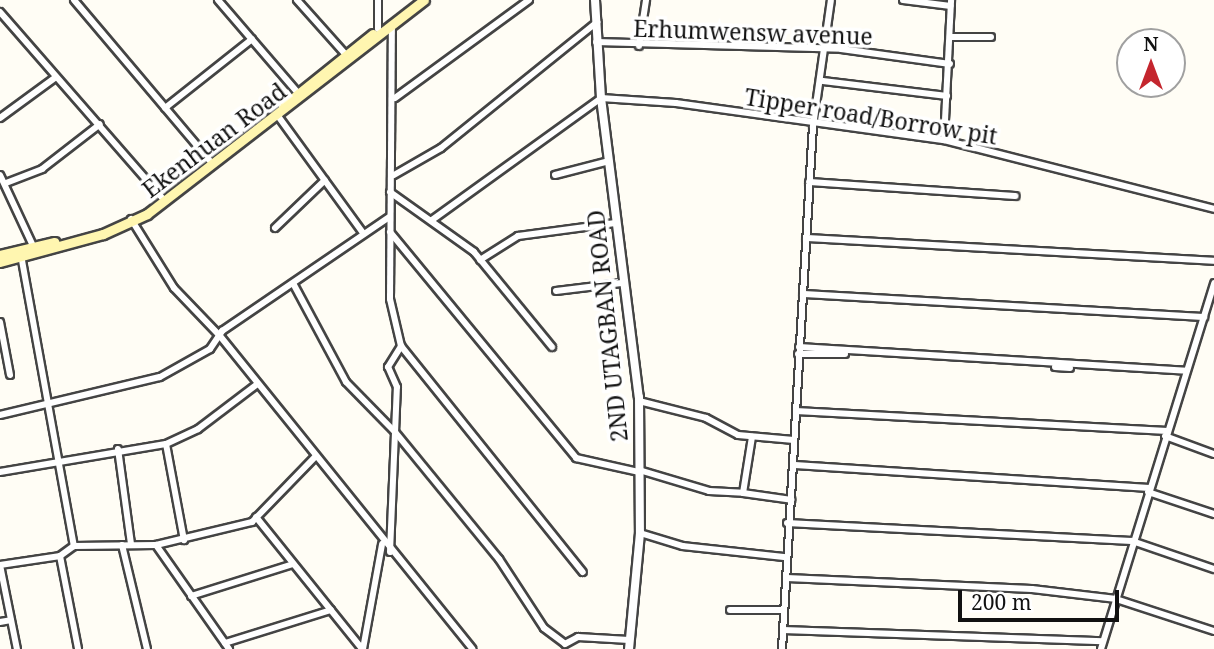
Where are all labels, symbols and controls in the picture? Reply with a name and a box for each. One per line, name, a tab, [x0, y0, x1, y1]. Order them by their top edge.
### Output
street label: Erhumwensw avenue	[633, 14, 873, 50]
north arrow	[1116, 28, 1186, 98]
text: N	[1144, 31, 1158, 57]
street label: Ekenhuan Road	[137, 77, 291, 203]
street label: Tipper road/Borrow pit	[743, 82, 999, 150]
street label: 2ND UTAGBAN ROAD	[581, 209, 633, 443]
scale bar	[962, 576, 1123, 620]
text: 200 m	[971, 588, 1032, 616]

